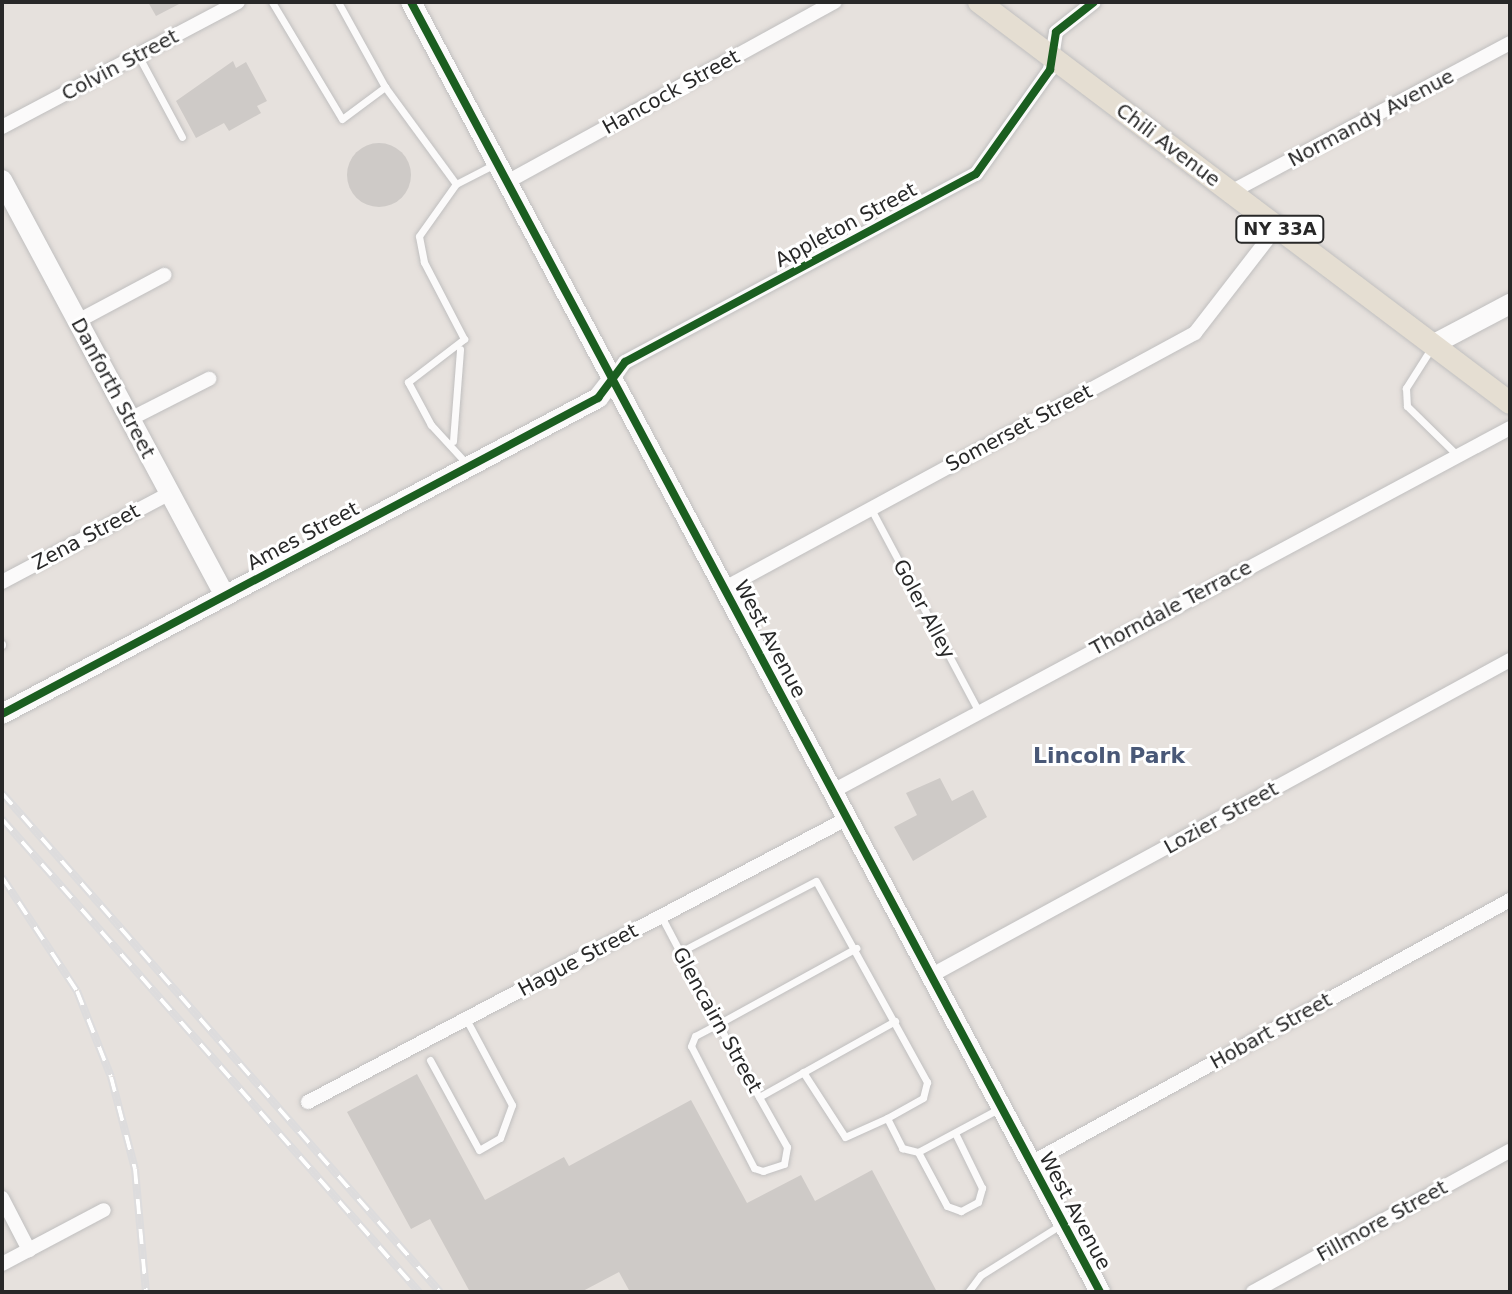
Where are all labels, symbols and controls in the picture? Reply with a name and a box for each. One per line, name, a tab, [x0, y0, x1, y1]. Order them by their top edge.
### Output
street label: Colvin Street	[57, 24, 183, 106]
street label: Hancock Street	[598, 44, 744, 140]
street label: Normandy Avenue	[1284, 64, 1458, 172]
street label: Chili Avenue	[1111, 98, 1225, 192]
street label: Appleton Street	[771, 178, 921, 272]
road number: NY 33A	[1234, 215, 1326, 243]
street label: Danforth Street	[66, 314, 160, 462]
street label: Somerset Street	[942, 379, 1096, 477]
street label: Ames Street	[243, 497, 363, 575]
street label: Zena Street	[28, 499, 144, 575]
street label: Goler Alley	[888, 555, 960, 663]
street label: Thorndale Terrace	[1086, 555, 1256, 661]
street label: West Avenue	[729, 576, 811, 702]
district label: Lincoln Park	[1033, 743, 1185, 769]
street label: Lozier Street	[1160, 777, 1282, 859]
street label: Hague Street	[514, 918, 642, 1002]
street label: Glencairn Street	[667, 943, 767, 1097]
street label: Hobart Street	[1206, 988, 1336, 1074]
street label: West Avenue	[1034, 1148, 1116, 1274]
street label: Fillmore Street	[1312, 1175, 1452, 1267]

